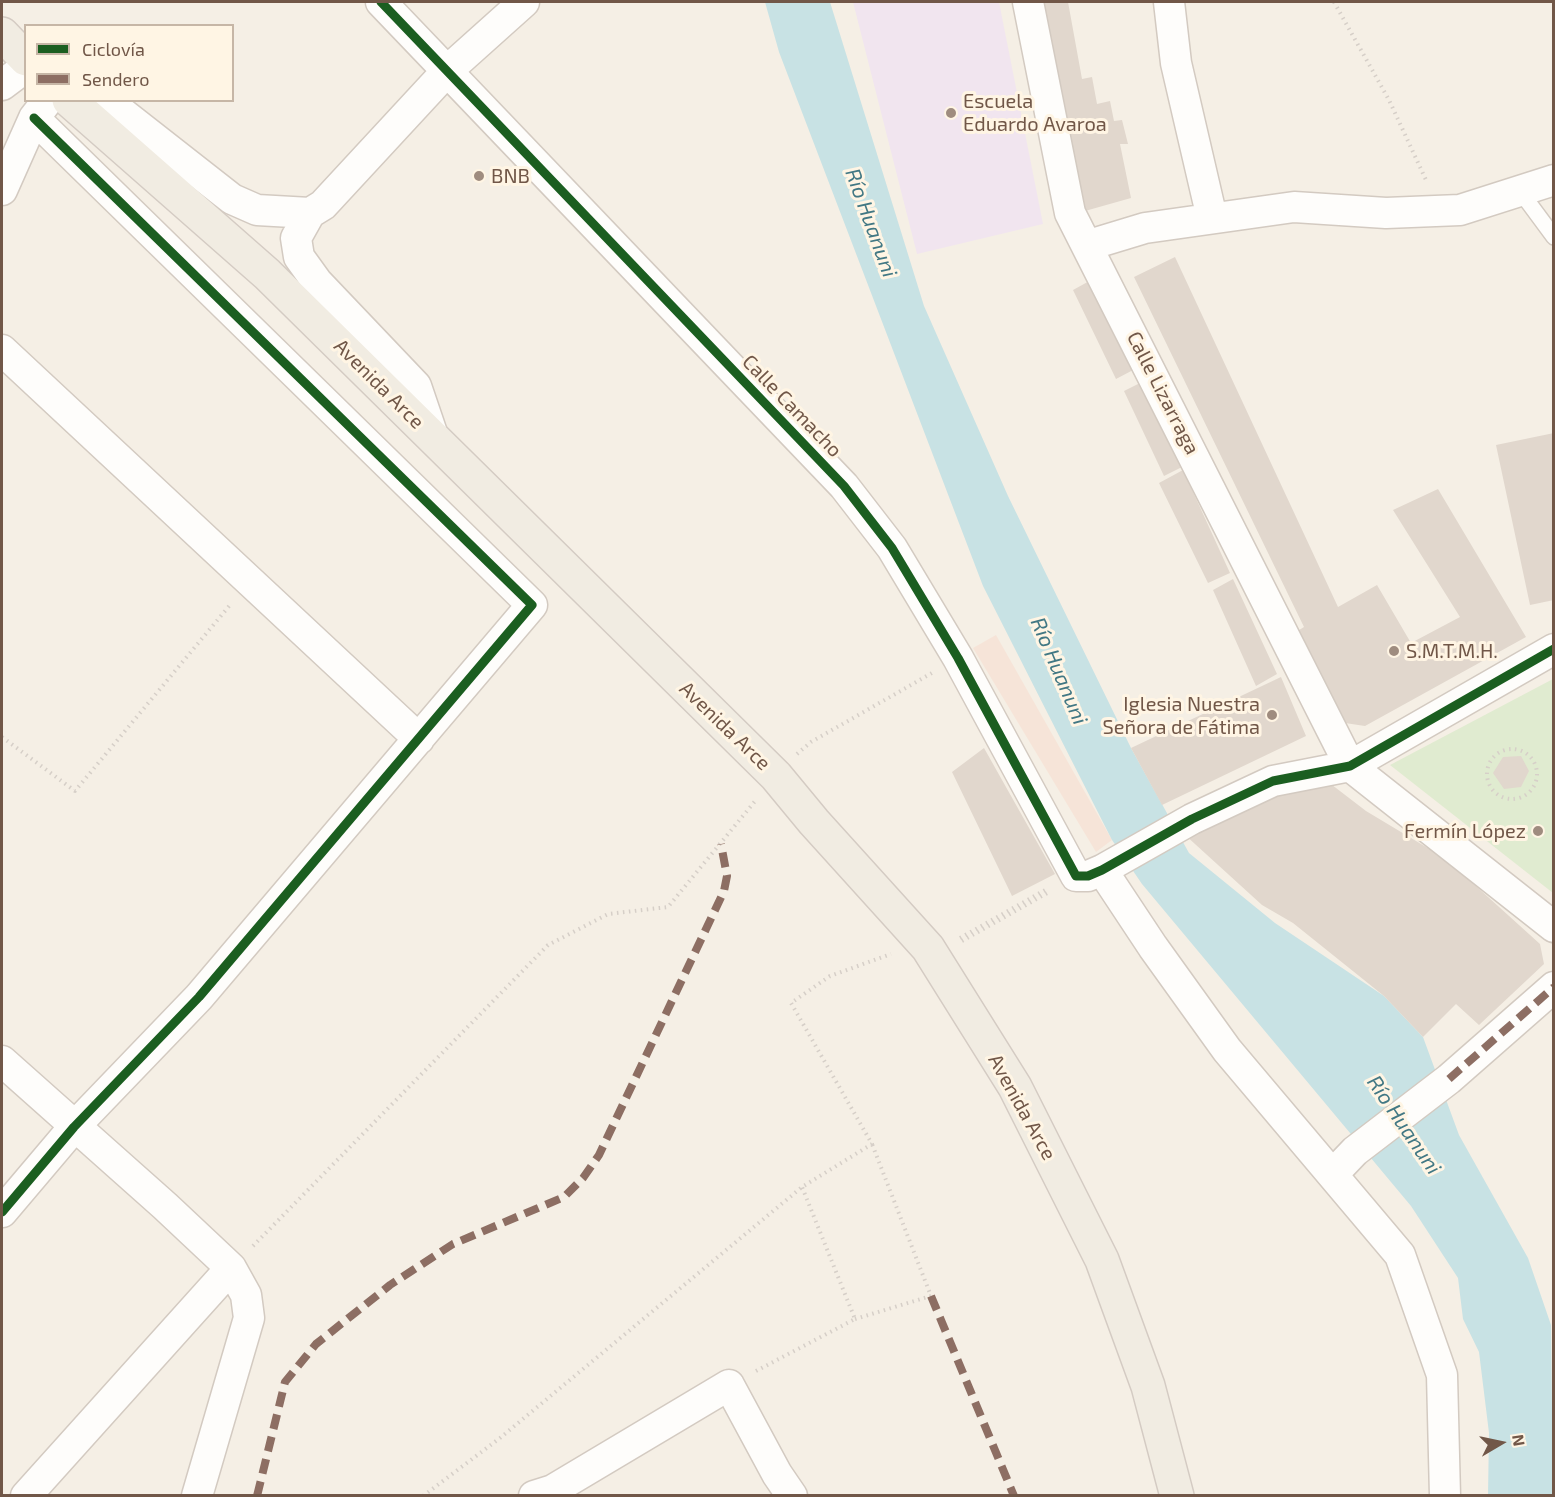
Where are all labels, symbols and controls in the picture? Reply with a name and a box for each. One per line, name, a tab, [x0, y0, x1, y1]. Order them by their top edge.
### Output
legend	[24, 24, 234, 102]
text: Ciclovía	[82, 38, 145, 60]
text: Sendero	[82, 68, 149, 90]
place label: Escuela Eduardo Avaroa	[963, 89, 1107, 136]
marker: Escuela Eduardo Avaroa	[944, 106, 958, 120]
place label: BNB	[491, 164, 530, 188]
water label: Río Huanuni	[840, 165, 902, 281]
marker: BNB	[472, 169, 486, 183]
street label: Calle Lizarraga	[1122, 327, 1204, 459]
street label: Avenida Arce	[329, 334, 429, 434]
street label: Calle Camacho	[737, 350, 847, 462]
water label: Río Huanuni	[1025, 614, 1093, 728]
place label: S.M.T.M.H.	[1406, 639, 1498, 663]
marker: S.M.T.M.H.	[1387, 644, 1401, 658]
street label: Avenida Arce	[674, 677, 776, 775]
place label: Iglesia Nuestra Señora de Fátima	[1103, 692, 1260, 739]
marker: Iglesia Nuestra Señora de Fátima	[1265, 708, 1279, 722]
place label: Fermín López	[1404, 819, 1526, 843]
marker: Fermín López	[1531, 824, 1545, 838]
street label: Avenida Arce	[983, 1050, 1061, 1164]
water label: Río Huanuni	[1362, 1071, 1446, 1179]
north arrow	[1471, 1413, 1531, 1473]
text: N	[1509, 1433, 1530, 1447]

